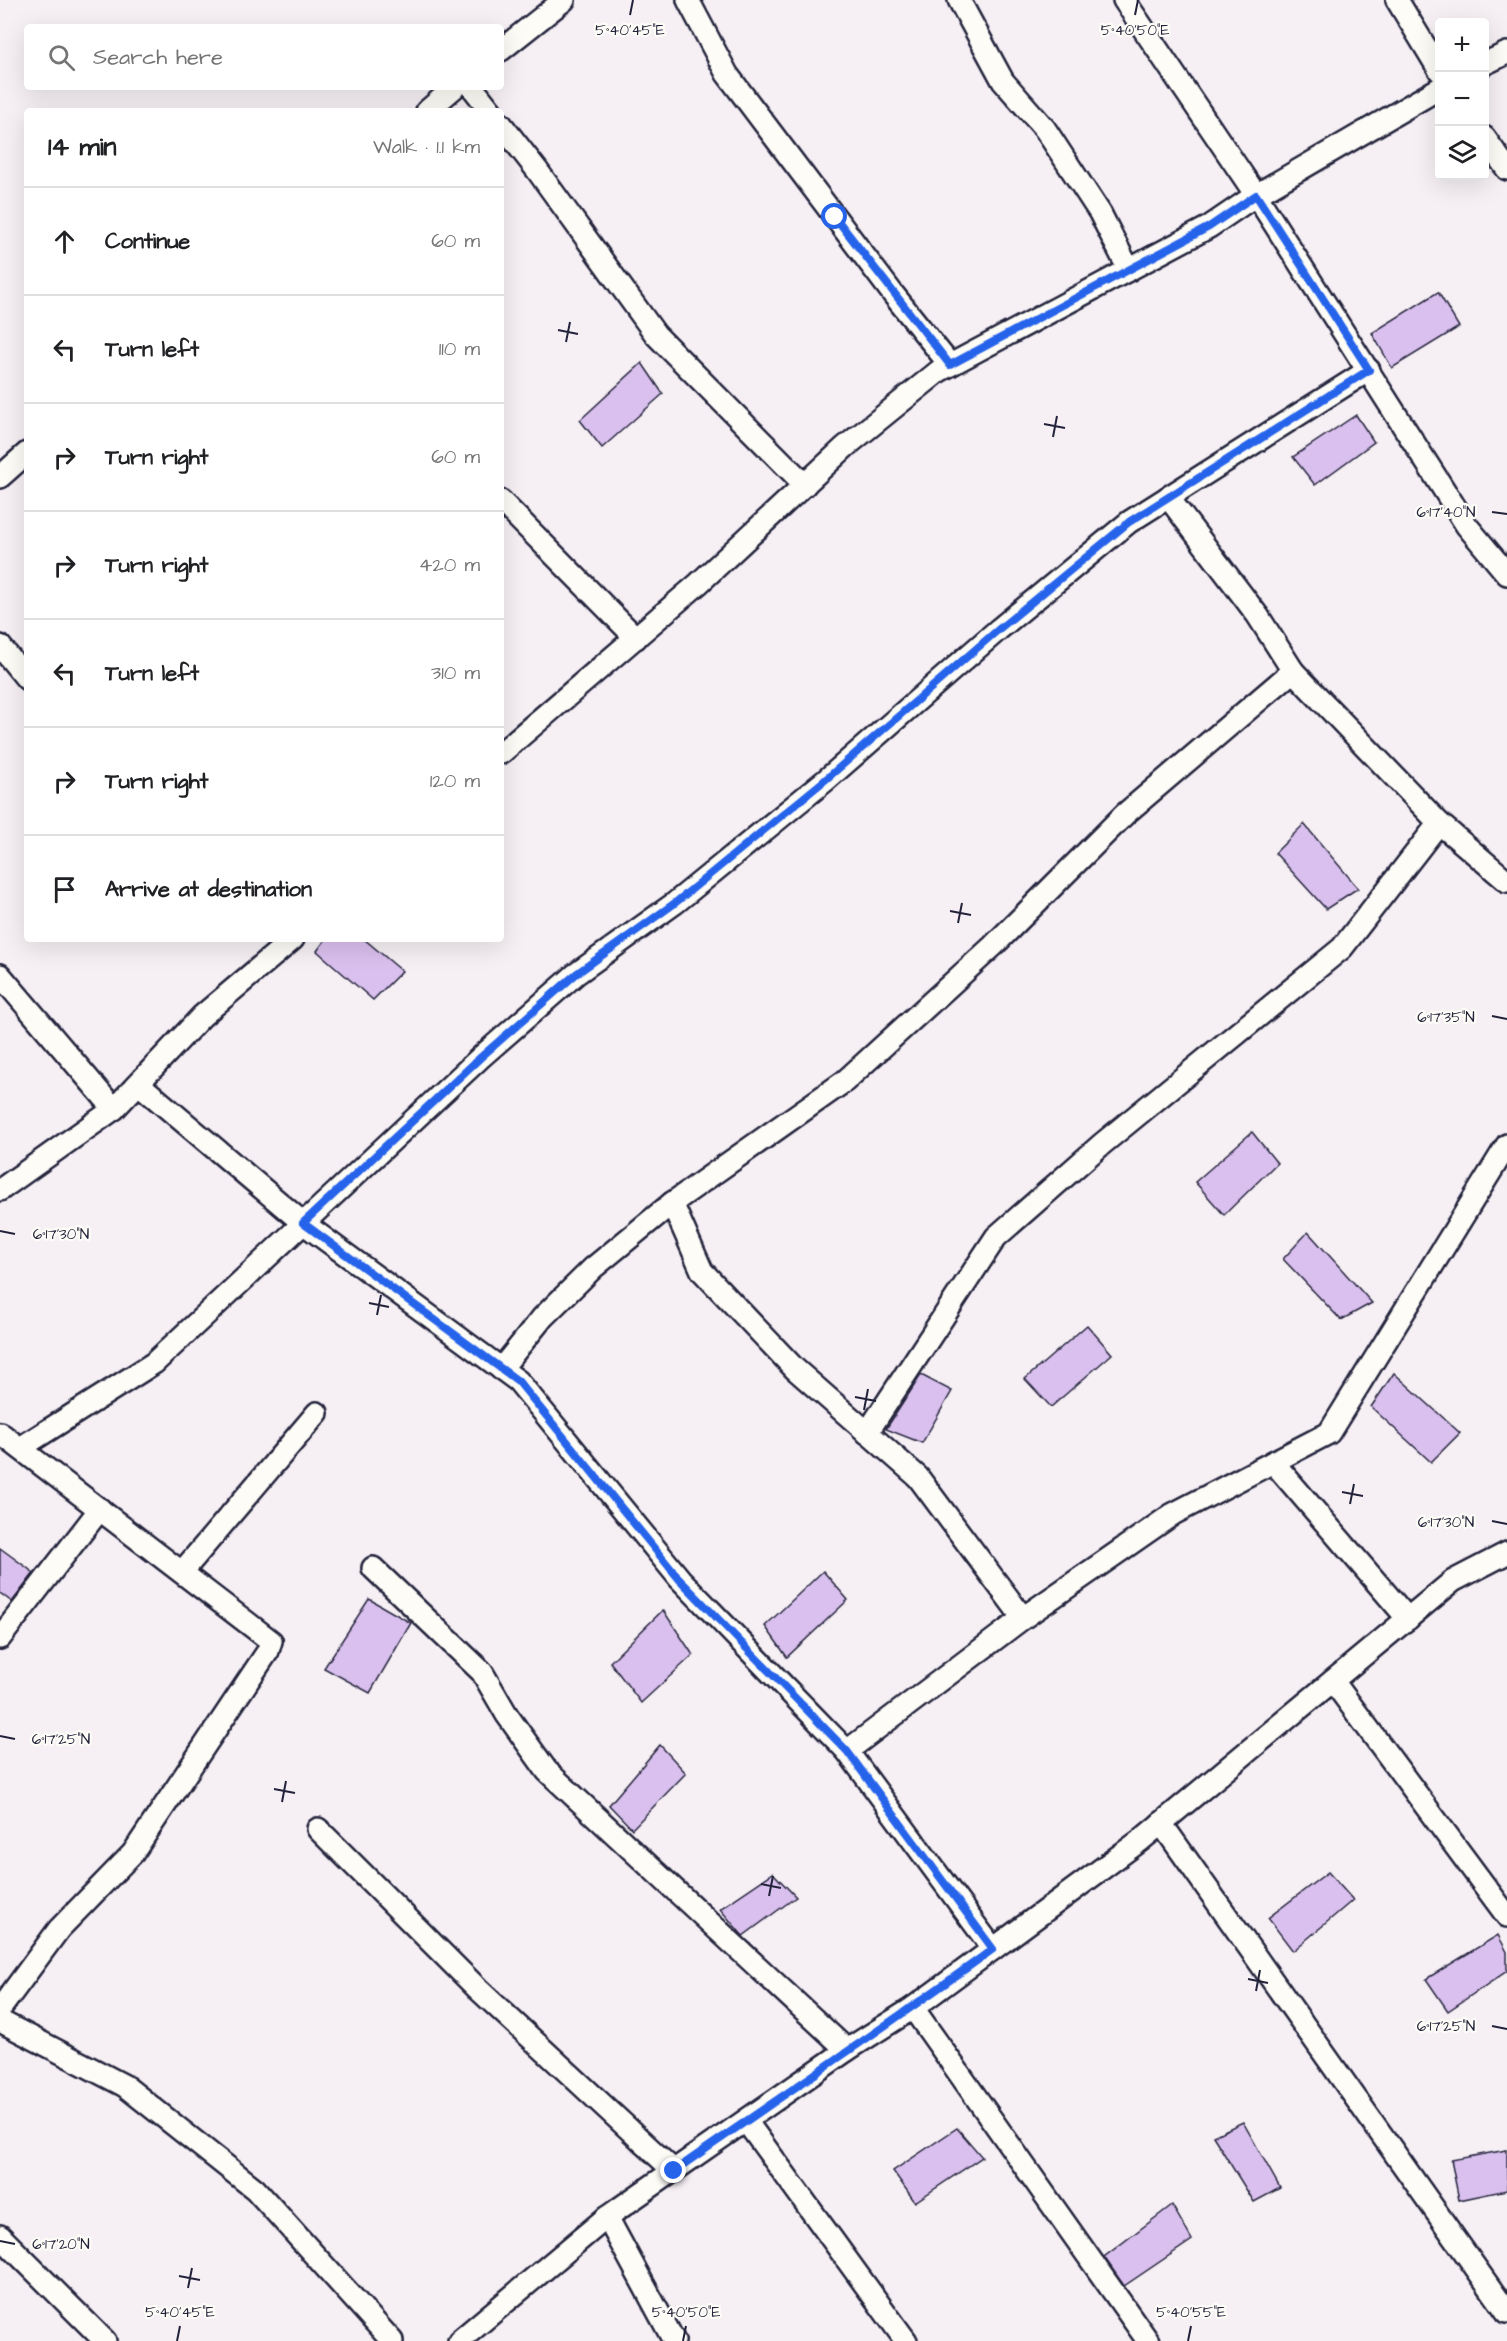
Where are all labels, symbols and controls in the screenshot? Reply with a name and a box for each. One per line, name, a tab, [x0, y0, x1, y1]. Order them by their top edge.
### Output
map controls	[1435, 18, 1489, 180]
button: +	[1435, 18, 1489, 72]
text: 5°40'45"E	[595, 20, 665, 41]
text: 5°40'50"E	[1101, 20, 1169, 41]
search box	[24, 24, 504, 90]
icon: search	[45, 41, 78, 74]
text: Search here	[93, 42, 223, 73]
button: −	[1435, 72, 1489, 126]
button: layers	[1435, 126, 1489, 180]
text: 14 min	[48, 129, 117, 165]
text: Walk · 1.1 km	[373, 133, 480, 161]
route start	[821, 203, 847, 229]
icon: ahead	[48, 225, 81, 258]
text: Continue	[105, 226, 190, 257]
text: 60 m	[431, 227, 480, 255]
icon: left	[48, 333, 81, 366]
text: Turn left	[105, 334, 199, 365]
text: 110 m	[439, 335, 480, 363]
icon: right	[48, 441, 81, 474]
text: Turn right	[105, 442, 208, 473]
text: 60 m	[431, 443, 480, 471]
text: 6°17'40"N	[1417, 502, 1475, 523]
icon: right	[48, 549, 81, 582]
text: Turn right	[105, 550, 208, 581]
text: 420 m	[419, 551, 480, 579]
icon: left	[48, 657, 81, 690]
text: Turn left	[105, 658, 199, 689]
text: 310 m	[431, 659, 480, 687]
icon: right	[48, 765, 81, 798]
text: Turn right	[105, 766, 208, 797]
text: 120 m	[430, 767, 480, 795]
icon: arrive	[48, 873, 81, 906]
text: Arrive at destination	[105, 874, 312, 905]
text: 6°17'35"N	[1417, 1007, 1475, 1028]
text: 6°17'30"N	[33, 1224, 89, 1245]
text: 6°17'30"N	[1418, 1512, 1474, 1533]
text: 6°17'25"N	[32, 1729, 90, 1750]
text: 6°17'25"N	[1417, 2016, 1475, 2037]
route end	[660, 2157, 686, 2183]
text: 6°17'20"N	[32, 2234, 90, 2255]
text: 5°40'45"E	[145, 2302, 215, 2323]
text: 5°40'50"E	[652, 2302, 720, 2323]
text: 5°40'55"E	[1156, 2302, 1226, 2323]

